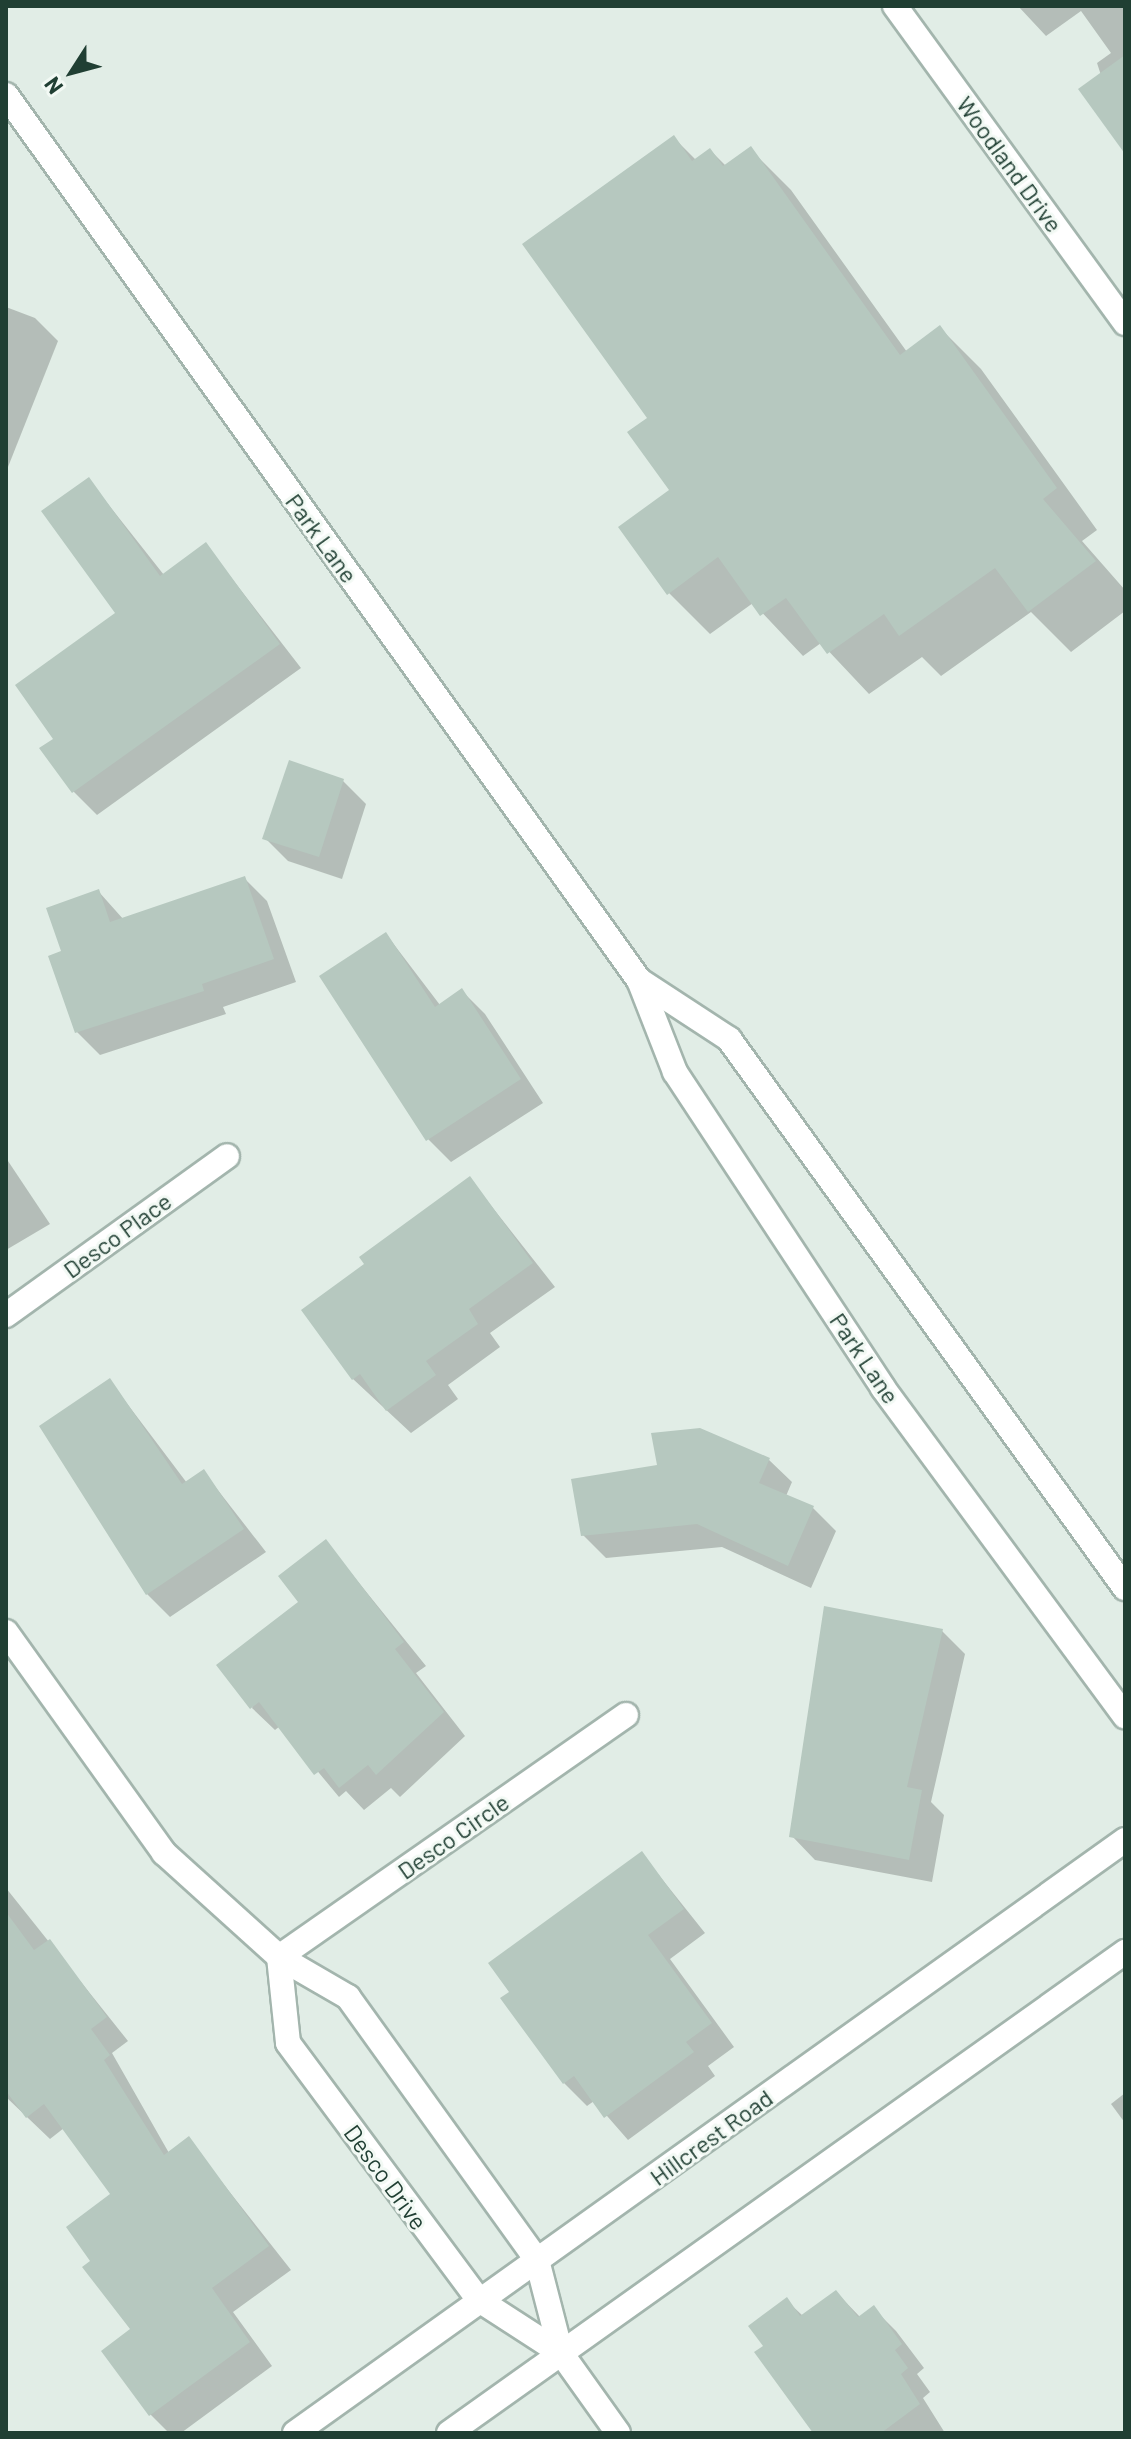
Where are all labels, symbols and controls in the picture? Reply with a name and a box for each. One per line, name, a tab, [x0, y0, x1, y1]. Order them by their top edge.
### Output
north arrow	[32, 32, 112, 112]
text: N	[38, 73, 67, 100]
street label: Woodland Drive	[951, 90, 1069, 238]
street label: Park Lane	[280, 488, 364, 588]
street label: Desco Place	[57, 1186, 177, 1284]
street label: Park Lane	[824, 1307, 906, 1409]
street label: Desco Circle	[392, 1787, 514, 1885]
street label: Hillcrest Road	[644, 2083, 778, 2191]
street label: Desco Drive	[338, 2119, 434, 2235]

